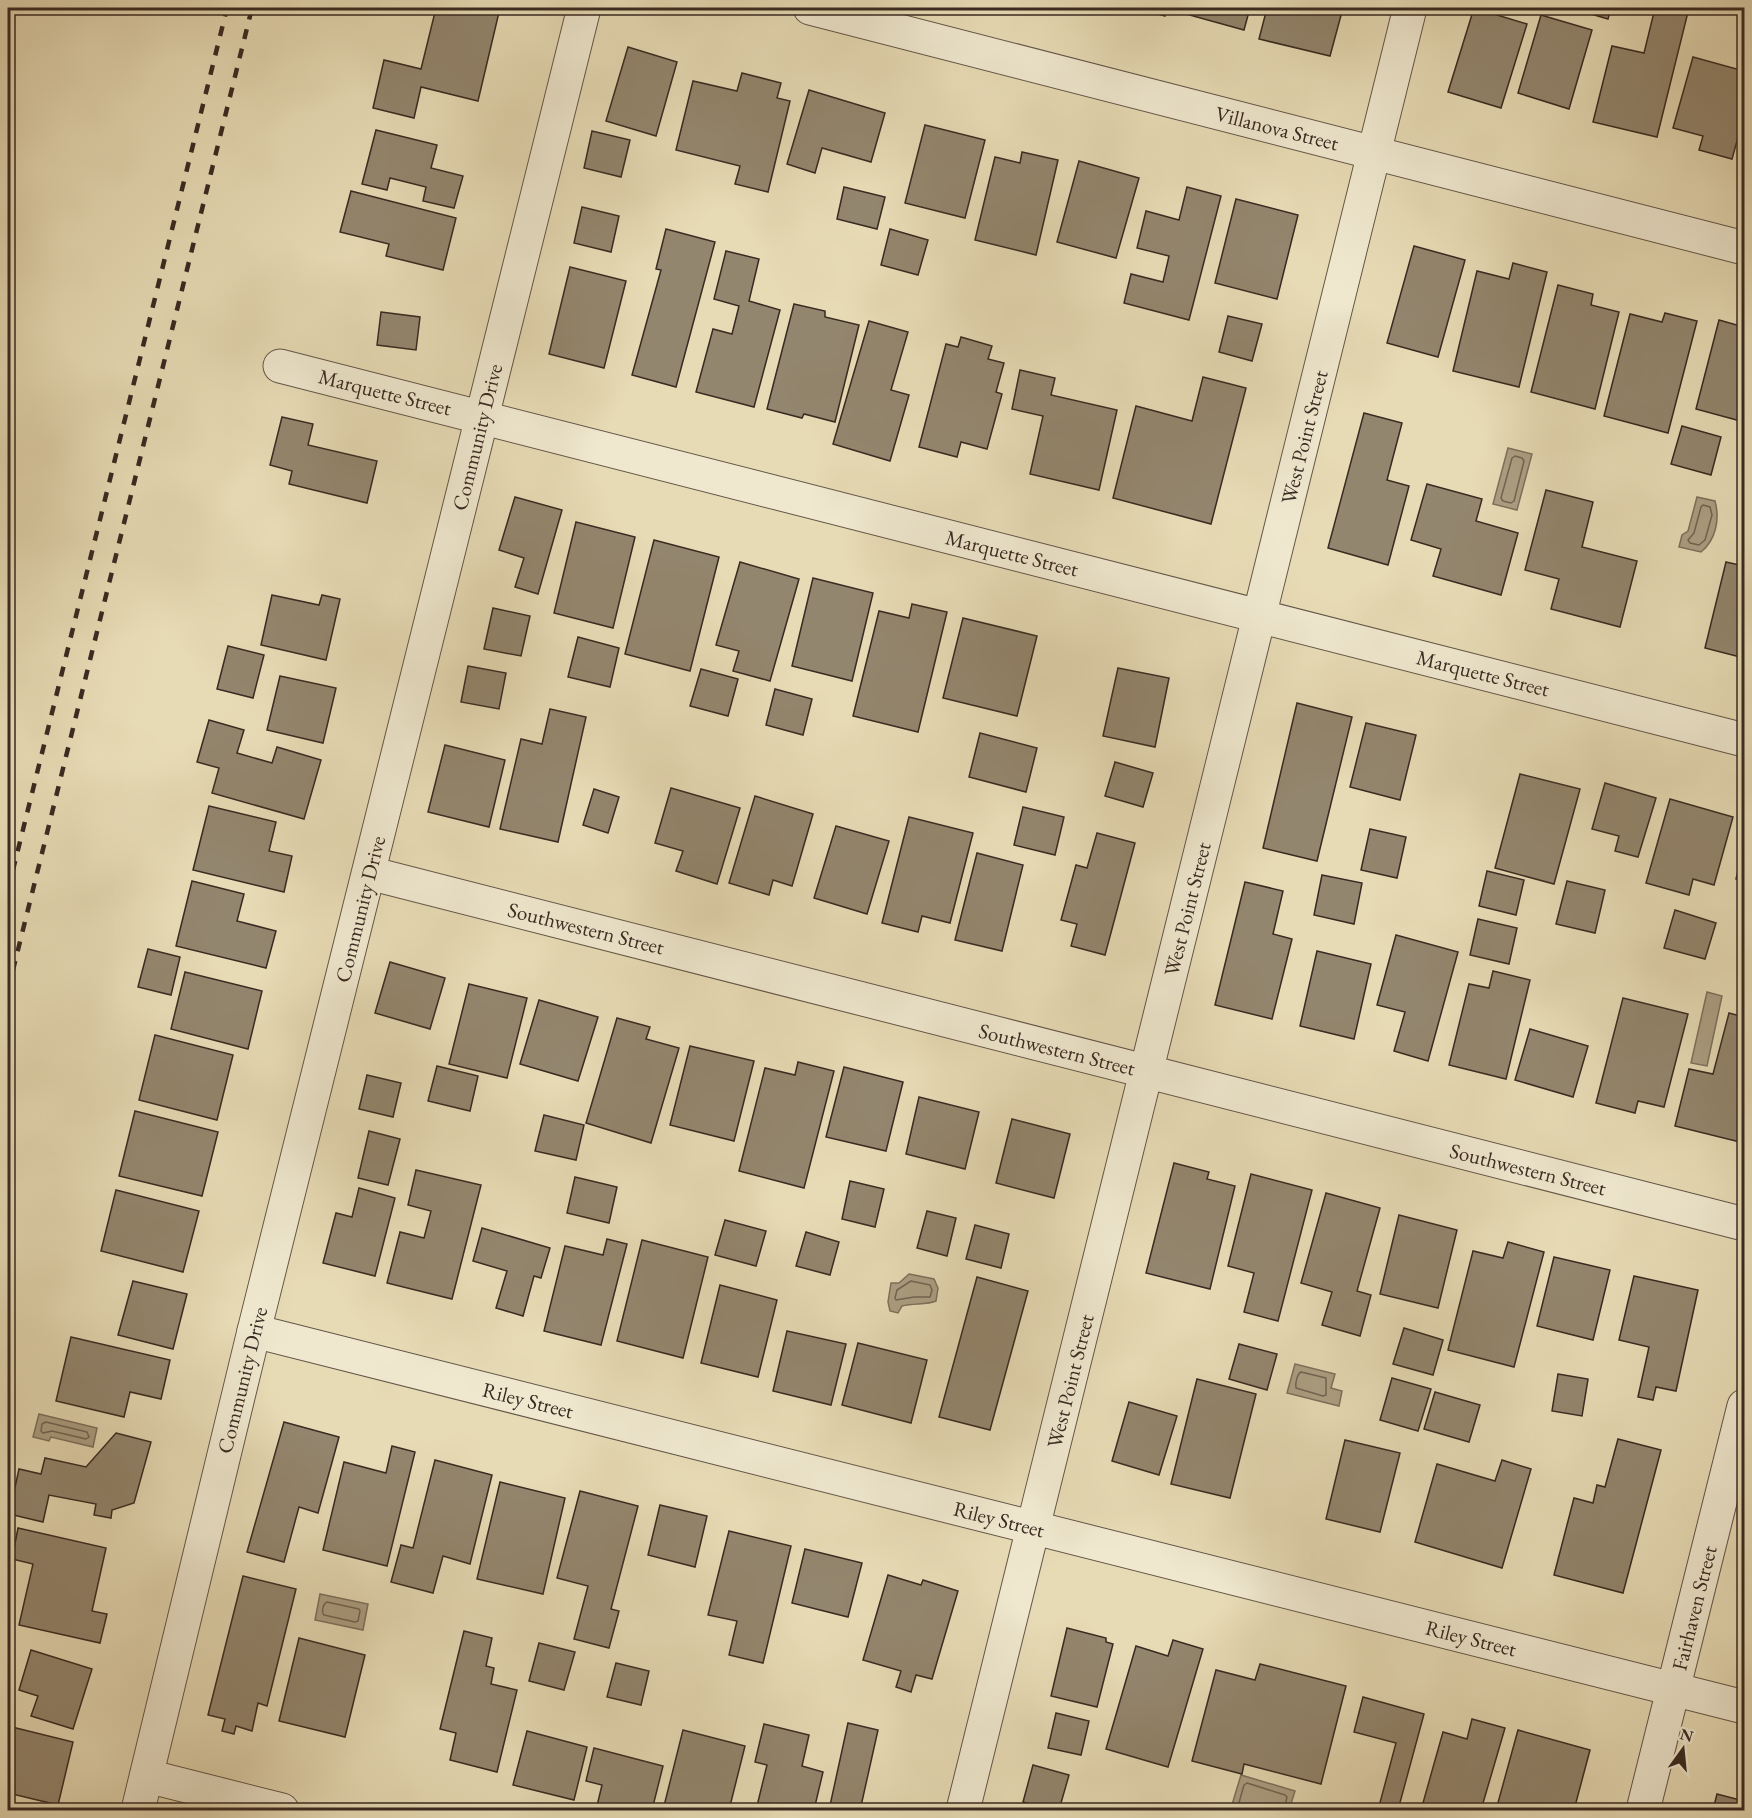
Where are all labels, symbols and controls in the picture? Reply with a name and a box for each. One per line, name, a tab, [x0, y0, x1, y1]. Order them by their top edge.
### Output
street label: Villanova Street	[1213, 100, 1342, 156]
street label: Community Drive	[446, 361, 508, 513]
street label: Marquette Street	[316, 362, 455, 422]
street label: West Point Street	[1274, 367, 1334, 507]
street label: Marquette Street	[943, 523, 1082, 583]
street label: Marquette Street	[1414, 643, 1553, 703]
street label: Community Drive	[329, 833, 391, 985]
street label: West Point Street	[1157, 839, 1217, 979]
street label: Southwestern Street	[505, 896, 667, 961]
street label: Southwestern Street	[976, 1017, 1138, 1082]
street label: Southwestern Street	[1447, 1137, 1609, 1202]
street label: Community Drive	[211, 1304, 273, 1456]
street label: West Point Street	[1040, 1311, 1100, 1451]
street label: Riley Street	[480, 1376, 577, 1424]
street label: Riley Street	[951, 1495, 1048, 1543]
street label: Fairhaven Street	[1665, 1542, 1723, 1673]
street label: Riley Street	[1423, 1614, 1520, 1662]
north arrow	[1653, 1719, 1713, 1779]
text: N	[1678, 1723, 1696, 1747]

